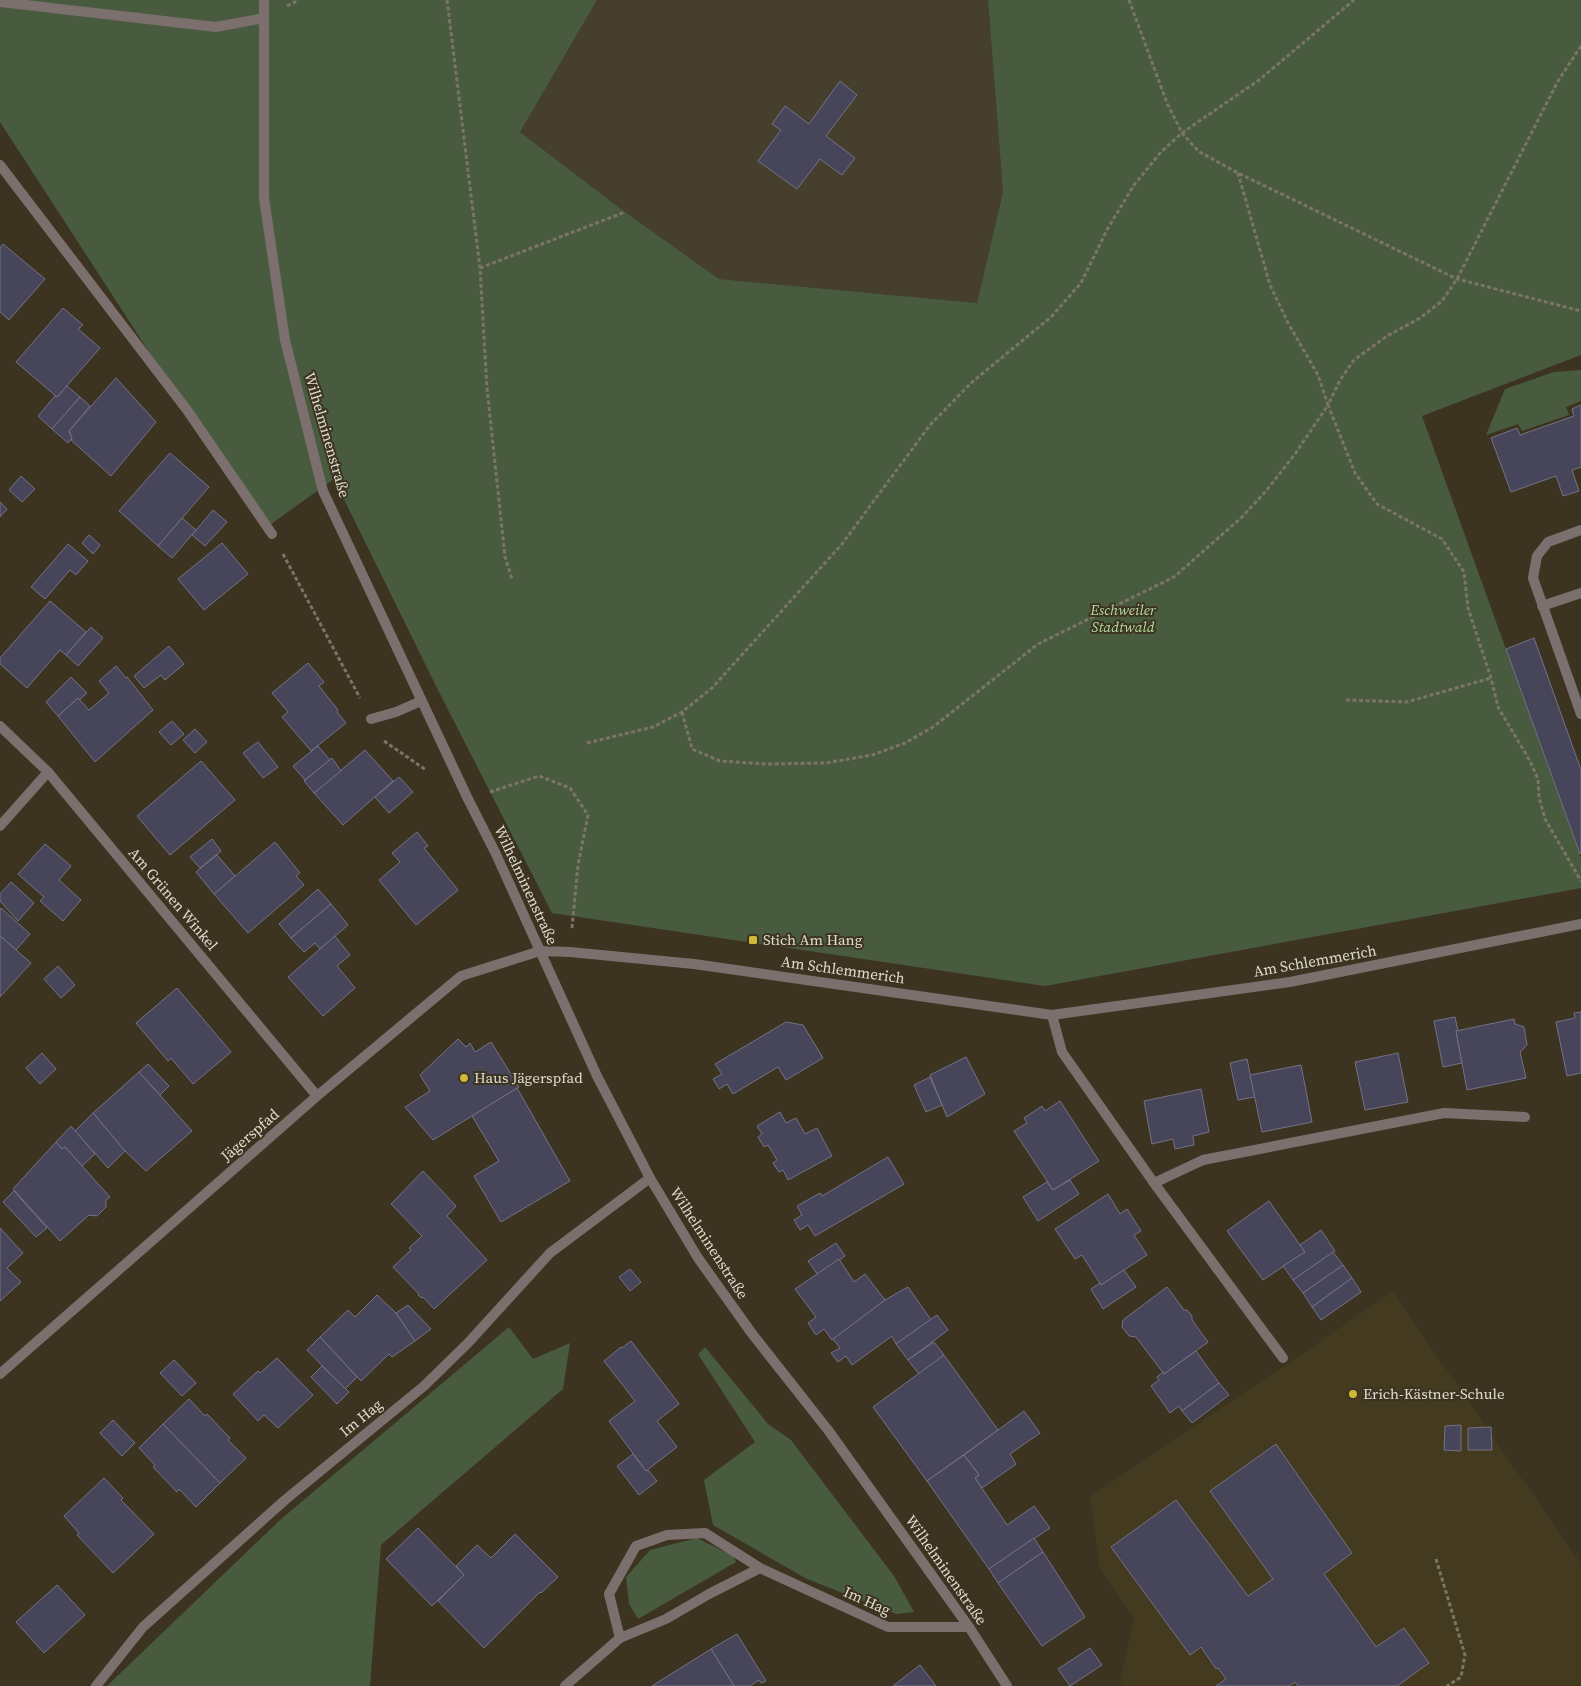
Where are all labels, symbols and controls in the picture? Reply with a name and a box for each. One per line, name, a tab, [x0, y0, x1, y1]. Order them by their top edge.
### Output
street label: Wilhelminenstraße	[300, 370, 356, 500]
park label: Eschweiler Stadtwald	[1089, 599, 1157, 637]
street label: Wilhelminenstraße	[490, 822, 563, 948]
street label: Am Grünen Winkel	[124, 843, 223, 955]
place label: Stich Am Hang	[763, 929, 863, 950]
marker: Stich Am Hang	[747, 934, 759, 946]
street label: Am Schlemmerich	[1252, 939, 1378, 982]
street label: Am Schlemmerich	[780, 950, 906, 989]
place label: Haus Jägerspfad	[474, 1067, 583, 1088]
marker: Haus Jägerspfad	[458, 1072, 470, 1084]
street label: Jägerspfad	[215, 1103, 284, 1166]
street label: Wilhelminenstraße	[665, 1183, 754, 1303]
place label: Erich-Kästner-Schule	[1363, 1383, 1505, 1404]
marker: Erich-Kästner-Schule	[1347, 1388, 1359, 1400]
street label: Im Hag	[335, 1394, 387, 1441]
street label: Wilhelminenstraße	[901, 1511, 992, 1629]
street label: Im Hag	[840, 1581, 894, 1620]

